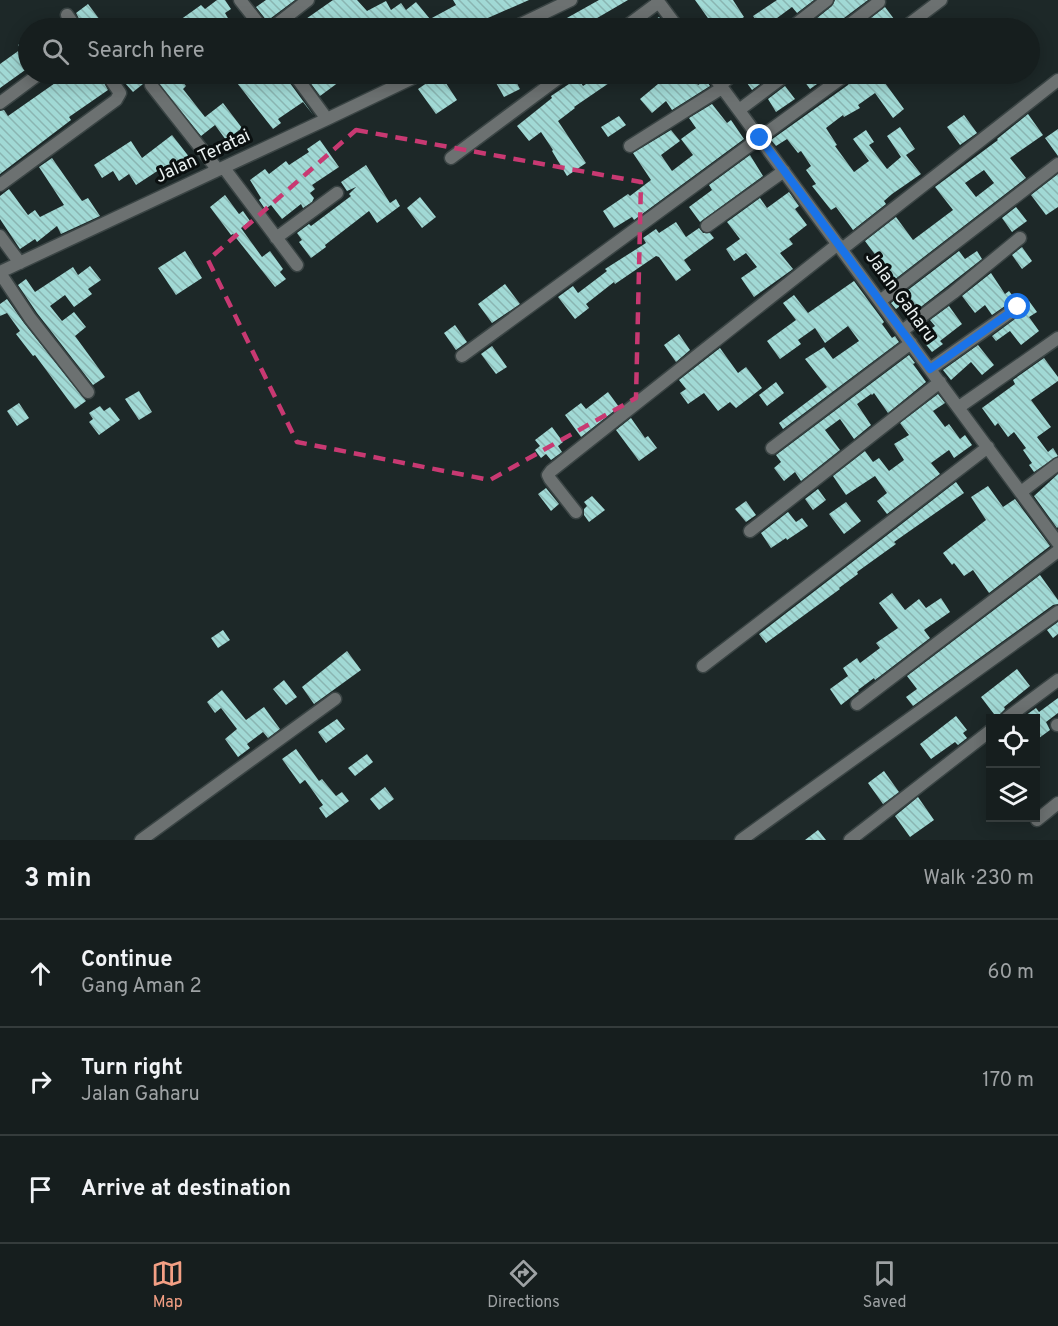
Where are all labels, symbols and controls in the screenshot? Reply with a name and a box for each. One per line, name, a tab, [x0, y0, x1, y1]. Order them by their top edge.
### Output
search box	[18, 18, 1040, 84]
icon: search	[39, 35, 72, 68]
text: Search here	[87, 38, 205, 65]
route end	[746, 124, 772, 150]
street label: Jalan Teratai	[152, 125, 254, 189]
street label: Jalan Gaharu	[859, 247, 941, 347]
route start	[1004, 293, 1030, 319]
map controls	[986, 714, 1040, 822]
button: locate	[986, 714, 1040, 768]
button: layers	[986, 768, 1040, 822]
text: 3 min	[24, 863, 92, 896]
text: Walk · 230 m	[923, 866, 1034, 892]
text: Continue	[81, 947, 172, 974]
icon: ahead	[24, 957, 57, 990]
text: 60 m	[988, 960, 1034, 986]
text: Gang Aman 2	[81, 974, 202, 1000]
text: Turn right	[81, 1055, 183, 1082]
icon: right	[24, 1065, 57, 1098]
text: 170 m	[982, 1068, 1034, 1094]
text: Jalan Gaharu	[81, 1082, 200, 1108]
icon: arrive	[24, 1173, 57, 1206]
text: Arrive at destination	[81, 1176, 291, 1203]
tab: Map	[151, 1257, 184, 1313]
tab: Directions	[487, 1257, 560, 1313]
tab: Saved	[863, 1257, 907, 1313]

